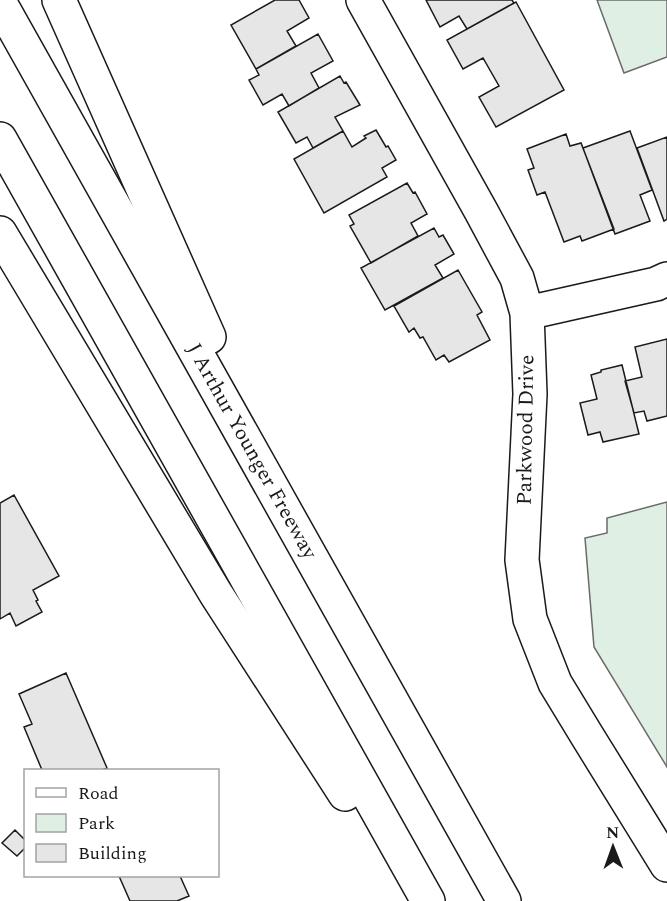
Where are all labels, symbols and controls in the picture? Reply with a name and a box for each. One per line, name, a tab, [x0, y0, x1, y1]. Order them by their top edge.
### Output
street label: J Arthur Younger Freeway	[178, 337, 326, 566]
street label: Parkwood Drive	[509, 355, 543, 505]
legend	[24, 769, 219, 877]
text: Road	[78, 780, 119, 807]
text: Park	[78, 810, 115, 837]
north arrow	[583, 817, 643, 877]
text: N	[606, 821, 619, 845]
text: Building	[78, 840, 147, 867]

